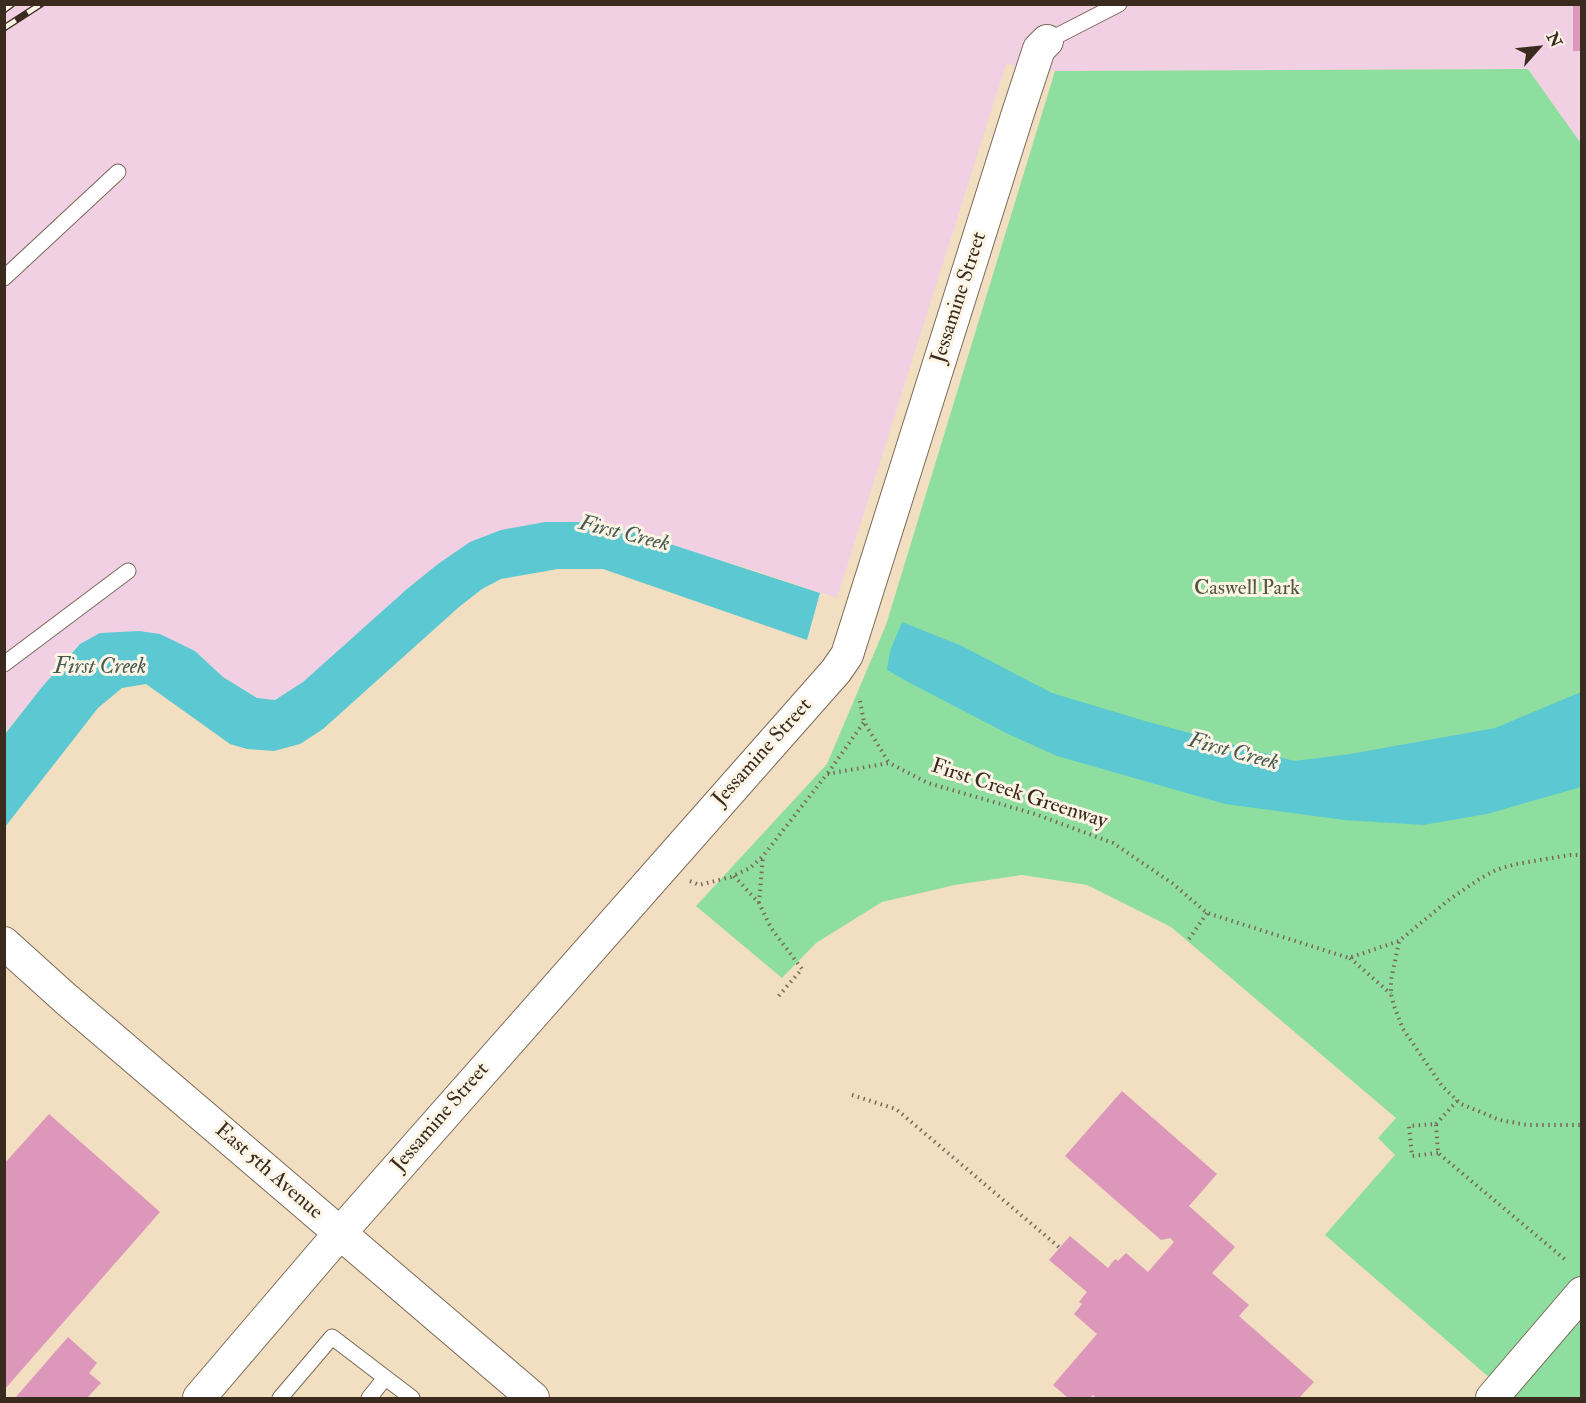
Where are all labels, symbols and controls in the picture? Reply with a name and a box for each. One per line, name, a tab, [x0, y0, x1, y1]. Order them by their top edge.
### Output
north arrow	[1508, 18, 1568, 78]
text: N	[1542, 29, 1566, 51]
street label: Jessamine Street	[927, 229, 993, 367]
water label: First Creek	[576, 511, 672, 559]
park label: Caswell Park	[1194, 576, 1300, 602]
water label: First Creek	[54, 655, 146, 681]
street label: Jessamine Street	[708, 694, 818, 812]
water label: First Creek	[1185, 728, 1281, 778]
street label: First Creek Greenway	[928, 755, 1110, 835]
street label: Jessamine Street	[387, 1058, 495, 1178]
street label: East 5th Avenue	[209, 1118, 327, 1226]

